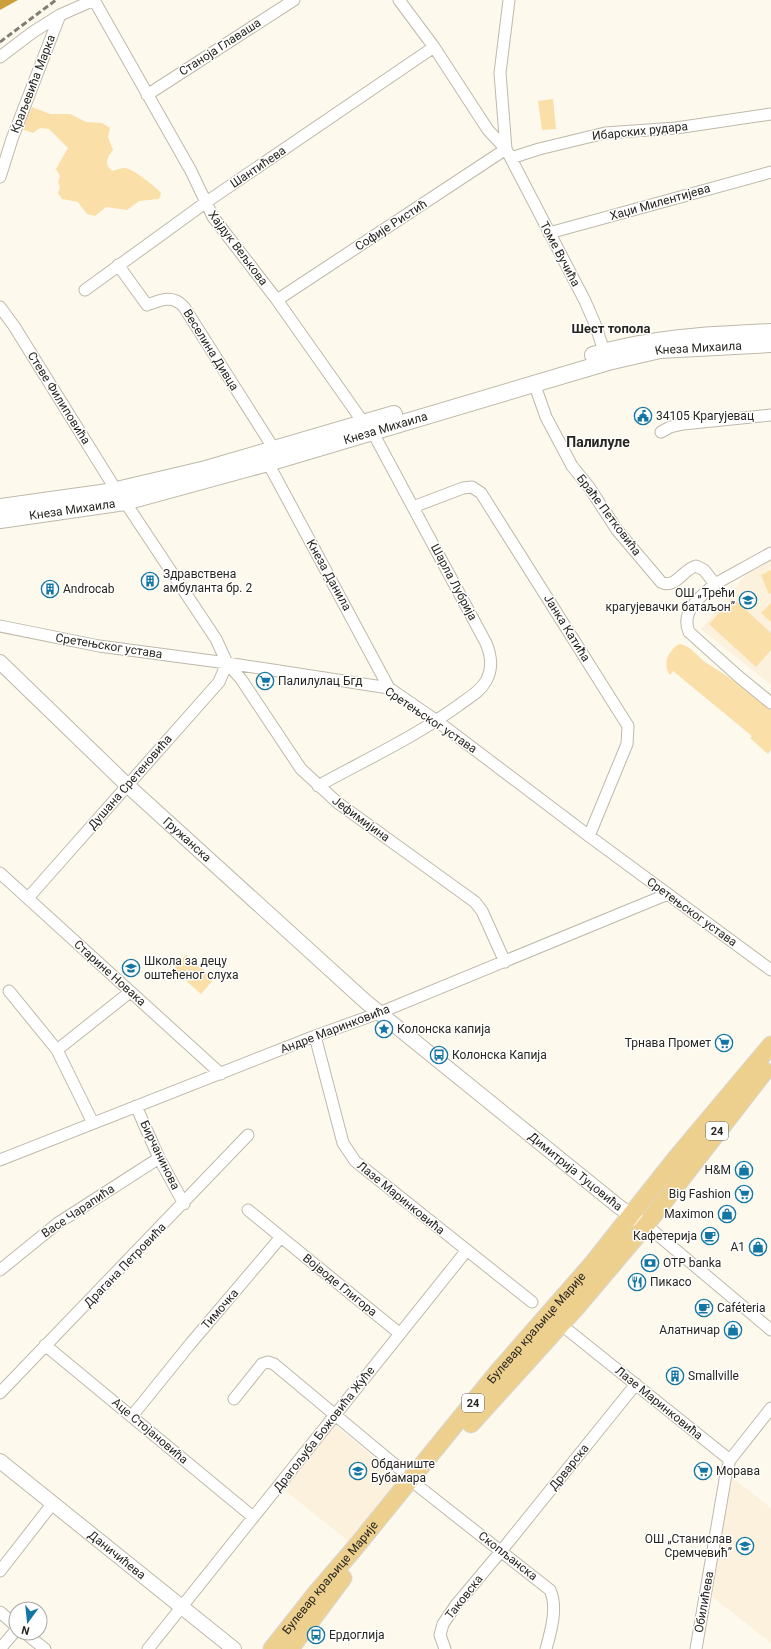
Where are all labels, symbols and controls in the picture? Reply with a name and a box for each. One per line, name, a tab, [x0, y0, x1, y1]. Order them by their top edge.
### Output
street label: Станоја Главаша	[177, 15, 263, 79]
street label: Краљевића Марка	[8, 33, 58, 135]
street label: Ибарских рудара	[591, 119, 689, 143]
street label: Шантићева	[228, 143, 288, 191]
street label: Хаџи Милентијева	[608, 181, 712, 223]
street label: Софије Ристић	[352, 197, 430, 253]
street label: Хајдук Вељкова	[205, 208, 271, 288]
street label: Томе Вучића	[537, 219, 583, 289]
street label: Веселина Дивца	[180, 307, 242, 393]
district label: Шест топола	[572, 321, 650, 336]
street label: Кнеза Михаила	[654, 339, 742, 358]
street label: Стеве Филиповића	[25, 349, 93, 447]
public building icon: 34105 Крагујевац	[633, 406, 653, 426]
street label: Кнеза Михаила	[342, 409, 429, 447]
place label: 34105 Крагујевац	[656, 409, 754, 423]
district label: Палилуле	[566, 434, 630, 450]
street label: Браће Петковића	[574, 472, 644, 558]
street label: Кнеза Михаила	[28, 496, 116, 523]
street label: Кнеза Данила	[304, 537, 354, 613]
street label: Шарла Лубрија	[428, 541, 480, 623]
place label: Здравствена амбуланта бр. 2	[163, 567, 252, 595]
building icon: Здравствена амбуланта бр. 2	[140, 571, 160, 591]
building icon: Androcab	[40, 579, 60, 599]
place label: Androcab	[63, 582, 115, 596]
place label: ОШ „Трећи крагујевачки батаљон”	[605, 586, 735, 614]
school or university icon: ОШ „Трећи крагујевачки батаљон”	[738, 590, 758, 610]
street label: Јанка Катића	[541, 592, 593, 664]
street label: Сретењског устава	[55, 631, 163, 661]
supermarket icon: Палилулац Бгд	[255, 671, 275, 691]
place label: Палилулац Бгд	[278, 674, 362, 688]
street label: Сретењског устава	[382, 684, 480, 756]
street label: Душана Сретеновића	[85, 732, 175, 832]
street label: Јефимијина	[330, 793, 392, 845]
street label: Гружанска	[160, 814, 214, 865]
street label: Сретењског устава	[644, 875, 740, 949]
street label: Старине Новака	[71, 937, 149, 1009]
place label: Школа за децу оштећеног слуха	[144, 954, 239, 982]
school or university icon: Школа за децу оштећеног слуха	[121, 958, 141, 978]
street label: Андре Маринковића	[278, 1002, 392, 1056]
place icon: Колонска капија	[374, 1019, 394, 1039]
place label: Колонска капија	[397, 1022, 491, 1036]
supermarket icon: Трнава Промет	[714, 1033, 734, 1053]
place label: Трнава Промет	[625, 1036, 711, 1050]
bus stop icon: Колонска Капија	[429, 1045, 449, 1065]
place label: Колонска Капија	[452, 1048, 547, 1062]
street label: Бирчанинова	[137, 1118, 183, 1192]
road number: 24	[706, 1122, 728, 1140]
street label: Димитрија Туцовића	[526, 1129, 625, 1214]
street label: Лазе Маринковића	[354, 1158, 448, 1238]
shop icon: H&M	[734, 1160, 754, 1180]
place label: H&M	[704, 1163, 731, 1177]
street label: Васе Чарапића	[39, 1181, 117, 1241]
supermarket icon: Big Fashion	[734, 1184, 754, 1204]
place label: Big Fashion	[669, 1187, 731, 1201]
shop icon: Maximon	[717, 1204, 737, 1224]
place label: Maximon	[664, 1207, 714, 1221]
street label: Драгана Петровића	[81, 1220, 169, 1310]
cafe icon: Кафетерија	[700, 1226, 720, 1246]
place label: Кафетерија	[633, 1229, 697, 1243]
shop icon: A1	[748, 1237, 768, 1257]
place label: A1	[730, 1240, 745, 1254]
street label: Војводе Глигора	[300, 1251, 380, 1319]
bank icon: OTP banka	[640, 1253, 660, 1273]
place label: OTP banka	[663, 1256, 721, 1270]
street label: Булевар краљице Марије	[484, 1269, 589, 1386]
restaurant icon: Пикасо	[627, 1272, 647, 1292]
place label: Пикасо	[650, 1275, 692, 1289]
street label: Тимочка	[199, 1286, 241, 1332]
cafe icon: Caféteria	[694, 1298, 714, 1318]
place label: Caféteria	[717, 1301, 766, 1315]
shop icon: Алатничар	[723, 1320, 743, 1340]
place label: Алатничар	[659, 1323, 720, 1337]
street label: Драгољуба Божовића Жуће	[271, 1363, 377, 1495]
street label: Лазе Маринковића	[612, 1363, 706, 1443]
building icon: Smallville	[665, 1366, 685, 1386]
place label: Smallville	[688, 1369, 739, 1383]
road number: 24	[462, 1394, 484, 1412]
street label: Аце Стојановића	[109, 1395, 191, 1467]
street label: Дрварска	[546, 1441, 592, 1493]
place label: Обданиште Бубамара	[371, 1457, 435, 1485]
school or university icon: Обданиште Бубамара	[348, 1461, 368, 1481]
supermarket icon: Морава	[693, 1461, 713, 1481]
place label: Морава	[716, 1464, 760, 1478]
street label: Булевар краљице Марије	[279, 1518, 381, 1637]
street label: Даничићева	[85, 1528, 148, 1582]
street label: Скопљанска	[476, 1529, 540, 1583]
place label: ОШ „Станислав Сремчевић”	[645, 1532, 732, 1560]
school or university icon: ОШ „Станислав Сремчевић”	[735, 1536, 755, 1556]
street label: Обилићева	[692, 1570, 716, 1634]
street label: Таковска	[442, 1572, 486, 1622]
north arrow	[8, 1601, 48, 1641]
text: N	[20, 1623, 31, 1637]
bus stop icon: Ердоглија	[306, 1625, 326, 1645]
place label: Ердоглија	[329, 1628, 385, 1642]

